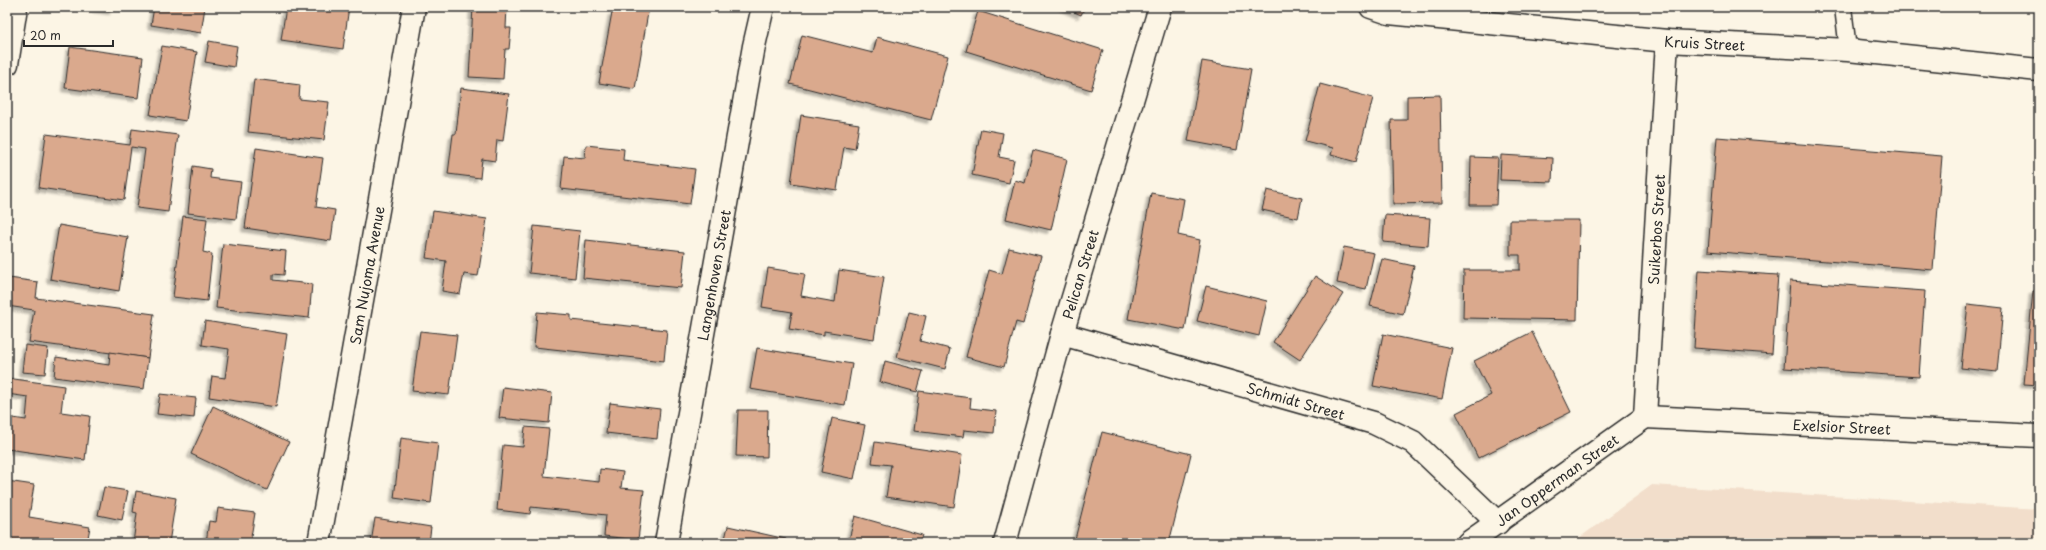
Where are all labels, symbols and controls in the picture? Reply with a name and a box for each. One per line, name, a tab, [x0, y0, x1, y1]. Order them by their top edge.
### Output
scale bar	[24, 22, 113, 48]
text: 20 m	[30, 26, 61, 44]
street label: Kruis Street	[1664, 30, 1746, 55]
street label: Suikerbos Street	[1642, 173, 1670, 285]
street label: Sam Nujoma Avenue	[344, 204, 389, 346]
street label: Langenhoven Street	[692, 208, 735, 342]
street label: Pelican Street	[1057, 227, 1103, 322]
street label: Schmidt Street	[1244, 377, 1348, 425]
street label: Exelsior Street	[1792, 414, 1891, 439]
street label: Jan Opperman Street	[1491, 429, 1623, 531]

